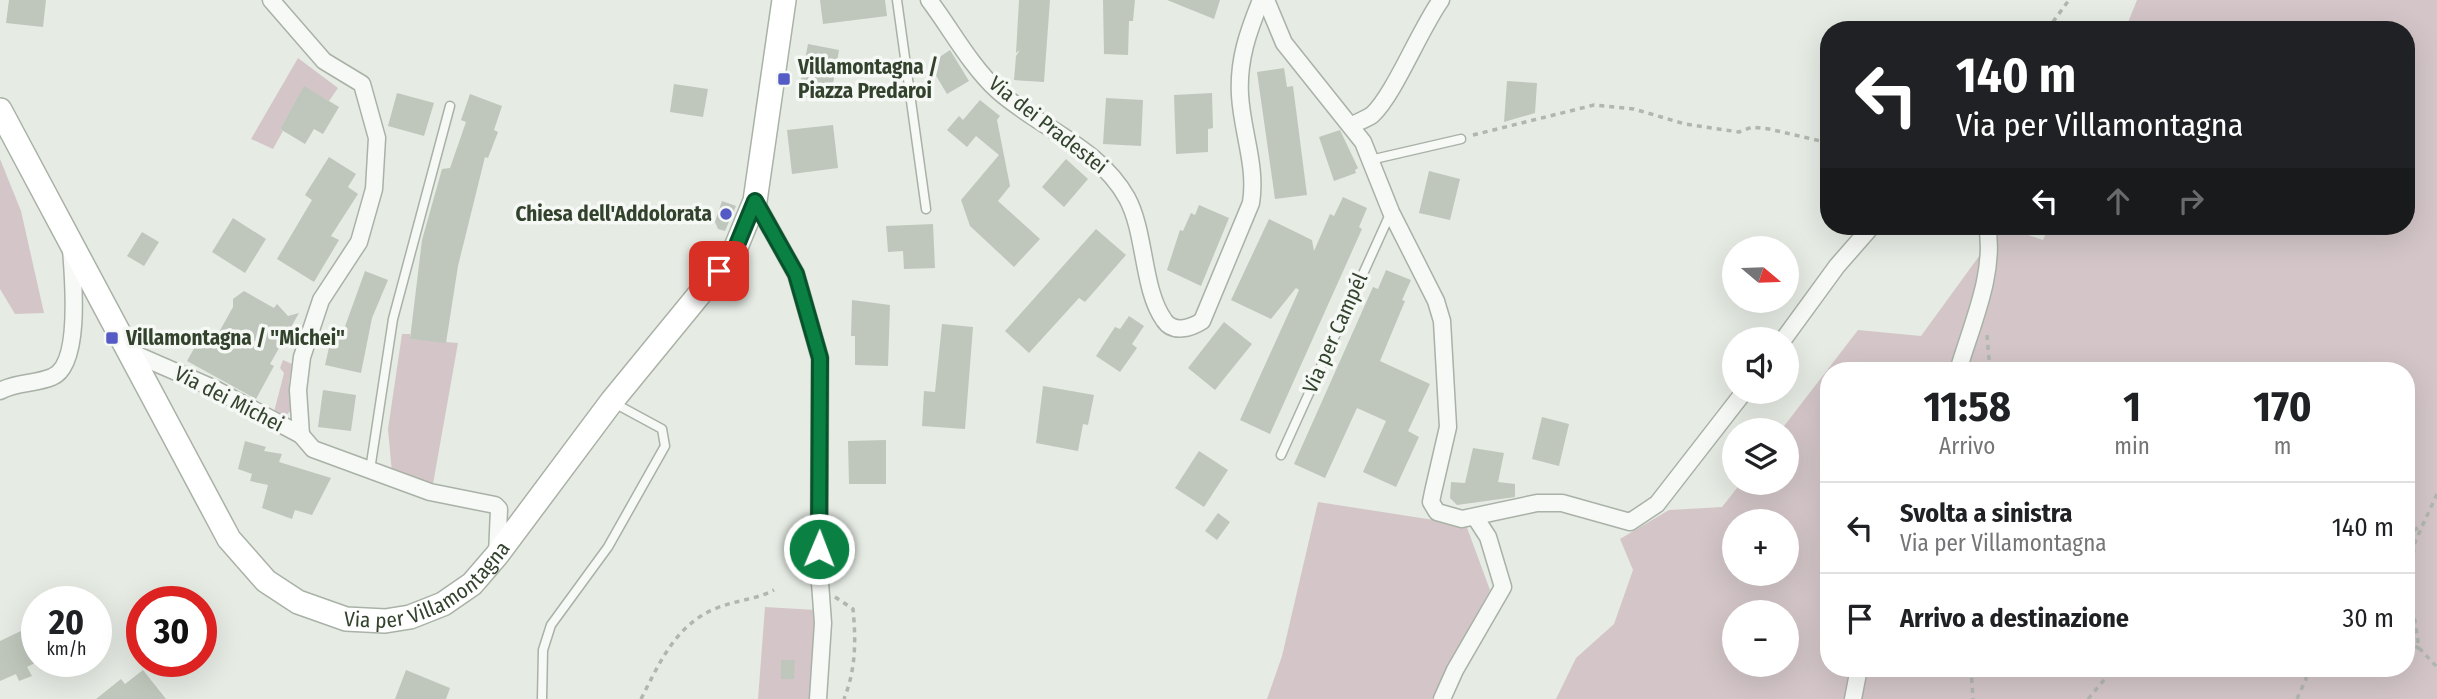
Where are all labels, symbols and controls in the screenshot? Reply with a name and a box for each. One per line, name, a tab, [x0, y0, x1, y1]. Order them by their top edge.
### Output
text: 140 m	[1956, 46, 2076, 105]
icon: left	[1841, 49, 1932, 140]
place label: Villamontagna / Piazza Predaroi	[797, 54, 938, 104]
marker: Villamontagna / Piazza Predaroi	[776, 71, 792, 87]
street label: Via dei Pradestei	[983, 71, 1113, 179]
text: Via per Villamontagna	[1956, 106, 2243, 144]
icon: left	[2026, 182, 2064, 220]
icon: ahead	[2099, 182, 2137, 220]
icon: right	[2172, 182, 2210, 220]
place label: Chiesa dell'Addolorata	[515, 201, 712, 227]
marker: Chiesa dell'Addolorata	[718, 206, 734, 222]
north arrow	[1722, 236, 1799, 313]
map controls	[1722, 236, 1799, 677]
pin	[689, 241, 749, 301]
icon: arrive	[700, 252, 738, 290]
street label: Via per Campél	[1297, 268, 1373, 397]
place label: Villamontagna / "Michei"	[125, 325, 345, 351]
button: sound	[1722, 327, 1799, 404]
marker: Villamontagna / "Michei"	[104, 330, 120, 346]
street label: Via dei Michei	[170, 360, 288, 438]
text: 11:58	[1923, 382, 2011, 432]
text: 1	[2123, 382, 2141, 432]
text: 170	[2253, 382, 2312, 432]
button: layers	[1722, 418, 1799, 495]
text: Arrivo	[1939, 432, 1995, 460]
text: min	[2114, 432, 2150, 460]
text: m	[2274, 432, 2291, 460]
text: Svolta a sinistra	[1900, 498, 2072, 529]
button: +	[1722, 509, 1799, 586]
icon: left	[1841, 509, 1879, 547]
position arrow	[782, 512, 856, 586]
text: 140 m	[2332, 512, 2394, 543]
text: Via per Villamontagna	[1900, 529, 2107, 557]
street label: Via per Villamontagna	[344, 536, 516, 634]
speed limit sign: 30	[126, 586, 217, 677]
button: −	[1722, 600, 1799, 677]
icon: arrive	[1841, 600, 1879, 638]
text: 20	[49, 601, 84, 643]
text: Arrivo a destinazione	[1900, 603, 2129, 634]
text: 30 m	[2343, 603, 2394, 634]
text: km/h	[46, 638, 87, 660]

